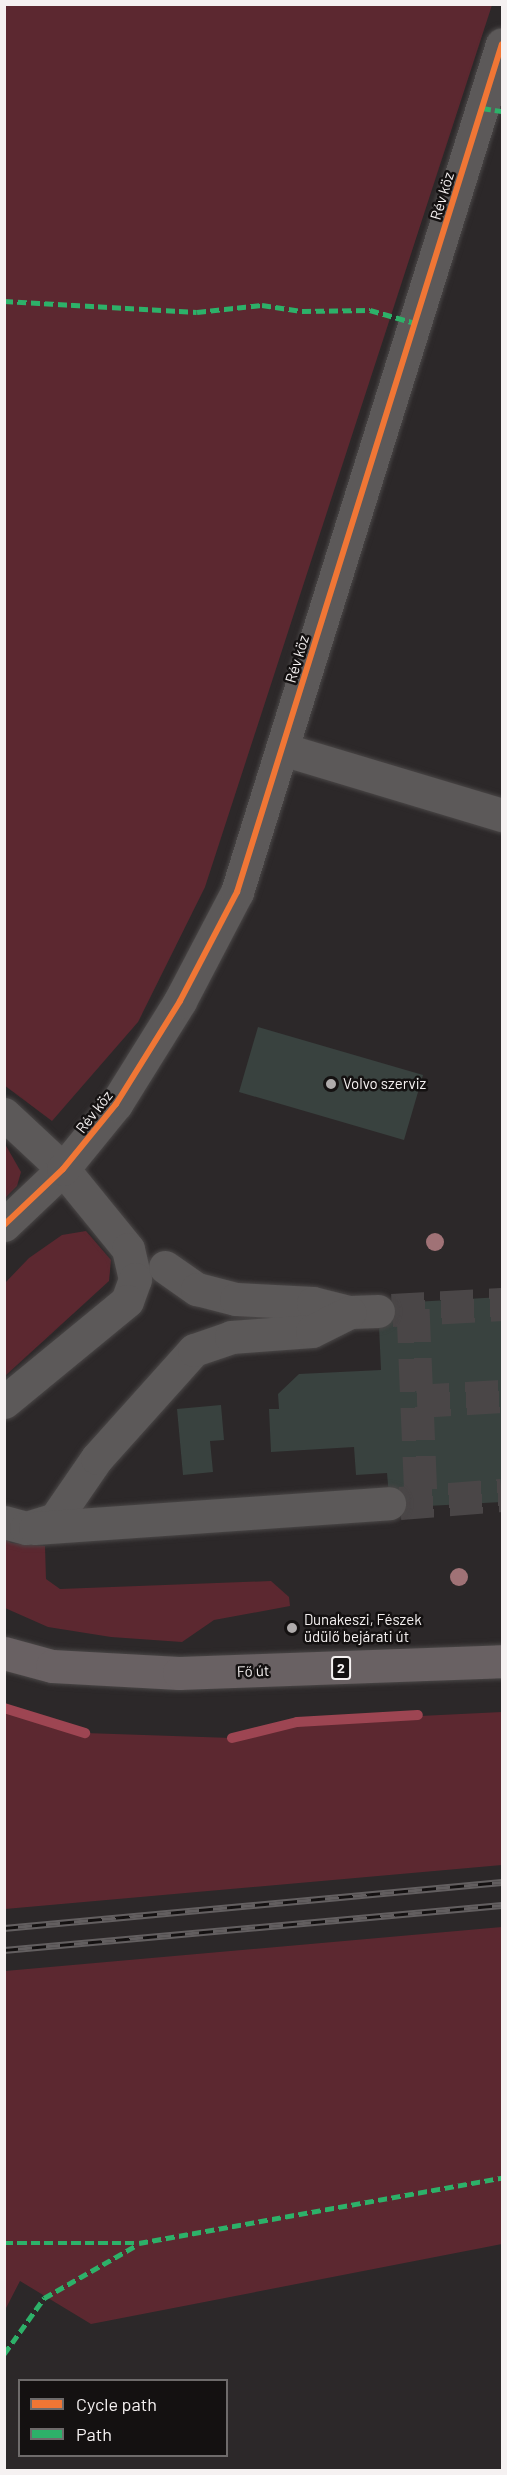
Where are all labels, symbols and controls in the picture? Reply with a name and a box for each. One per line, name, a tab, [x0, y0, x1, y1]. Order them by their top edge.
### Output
street label: Rév köz	[426, 170, 458, 222]
street label: Rév köz	[281, 633, 313, 685]
place label: Volvo szerviz	[343, 1075, 426, 1093]
marker: Volvo szerviz	[324, 1077, 338, 1091]
street label: Rév köz	[72, 1087, 116, 1137]
place label: Dunakeszi, Fészek üdülő bejárati út	[304, 1610, 422, 1645]
marker: Dunakeszi, Fészek üdülő bejárati út	[285, 1621, 299, 1635]
road number: 2	[330, 1657, 352, 1679]
street label: Fő út	[236, 1661, 270, 1681]
legend	[18, 2379, 228, 2457]
text: Cycle path	[76, 2393, 157, 2415]
text: Path	[76, 2423, 112, 2445]

